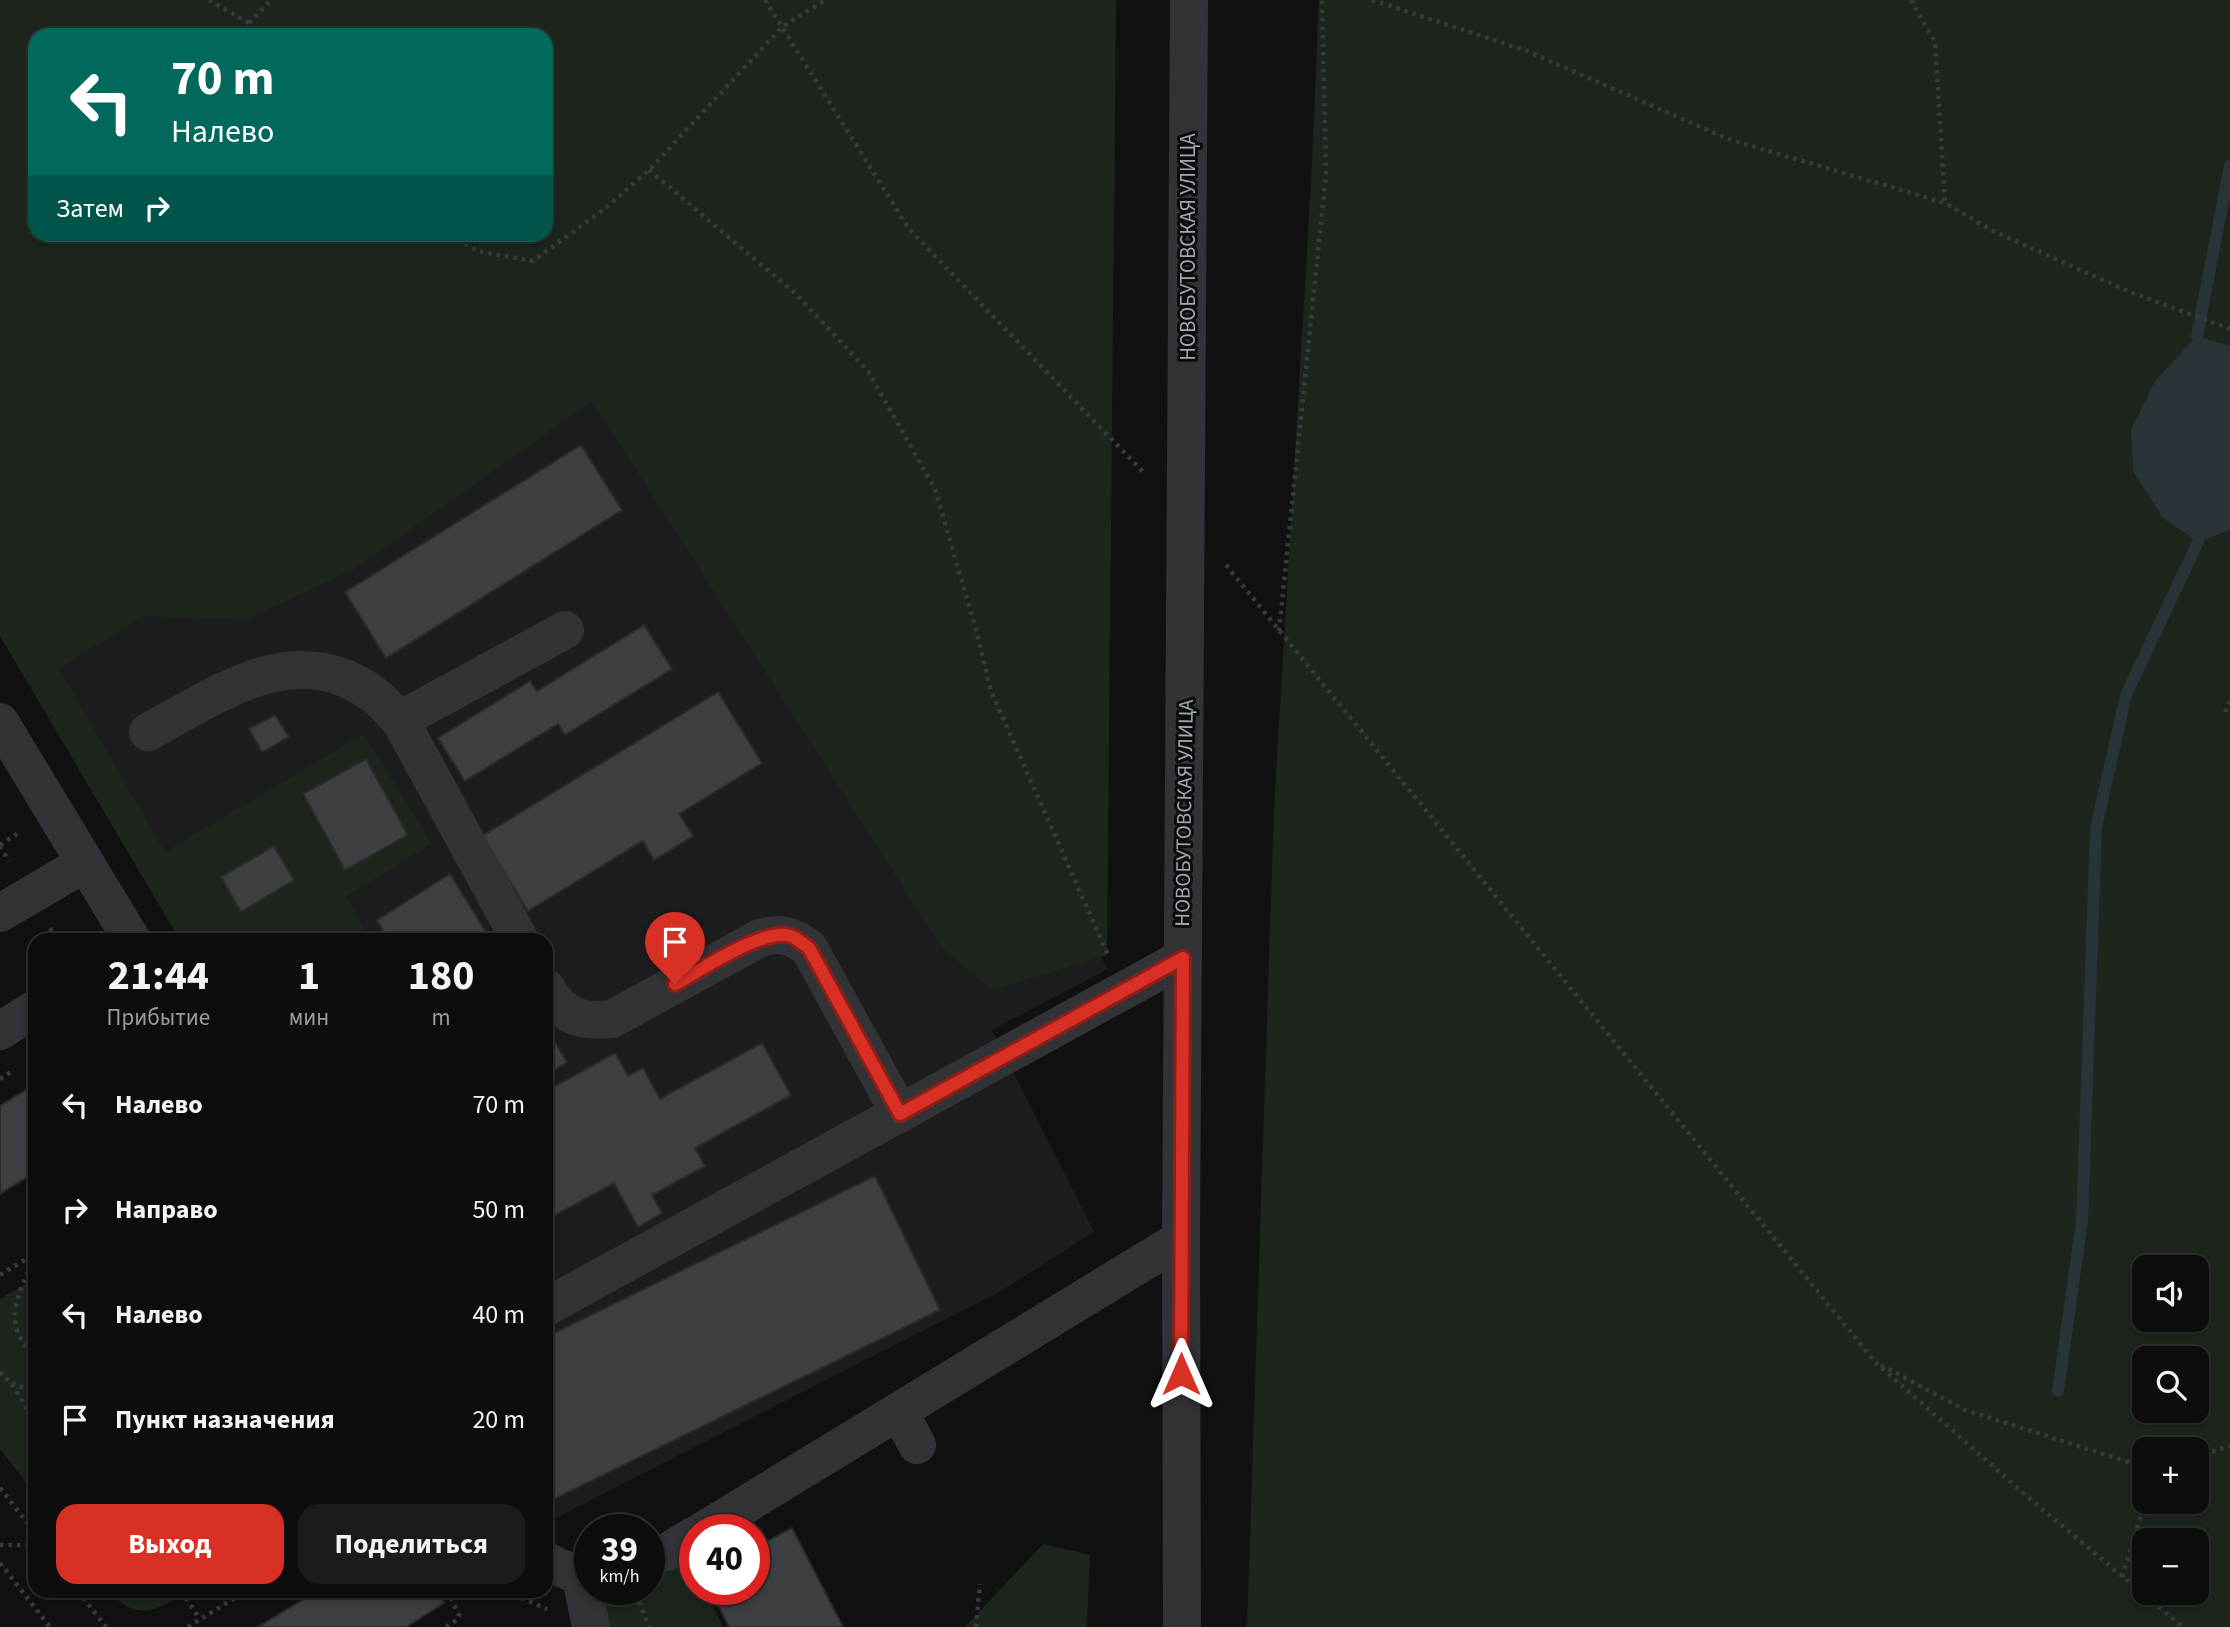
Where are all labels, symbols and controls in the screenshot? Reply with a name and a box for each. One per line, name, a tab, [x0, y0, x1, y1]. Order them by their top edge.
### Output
text: 70 m	[171, 44, 275, 114]
icon: left	[56, 56, 147, 147]
text: Налево	[171, 109, 274, 155]
street label: НОВОБУТОВСКАЯ УЛИЦА	[1173, 133, 1203, 361]
icon: right	[138, 189, 176, 227]
text: Затем	[56, 190, 124, 227]
street label: НОВОБУТОВСКАЯ УЛИЦА	[1167, 699, 1201, 927]
pin	[645, 912, 705, 984]
icon: arrive	[656, 923, 694, 961]
text: 21:44	[108, 946, 209, 1006]
text: 1	[298, 946, 320, 1006]
text: 180	[408, 946, 474, 1006]
text: Прибытие	[107, 1001, 210, 1034]
text: мин	[289, 1001, 329, 1034]
text: m	[432, 1001, 451, 1034]
icon: left	[56, 1086, 94, 1124]
text: Налево	[115, 1086, 203, 1123]
text: 70 m	[472, 1086, 525, 1123]
icon: right	[56, 1191, 94, 1229]
text: Направо	[115, 1191, 218, 1228]
text: 50 m	[472, 1191, 525, 1228]
map controls	[2132, 1255, 2209, 1605]
button: sound	[2132, 1255, 2209, 1332]
icon: left	[56, 1296, 94, 1334]
text: Налево	[115, 1296, 203, 1333]
text: 40 m	[472, 1296, 525, 1333]
position arrow	[1144, 1337, 1218, 1411]
button: search	[2132, 1346, 2209, 1423]
icon: arrive	[56, 1401, 94, 1439]
text: Пункт назначения	[115, 1401, 335, 1438]
text: 20 m	[472, 1401, 525, 1438]
button: +	[2132, 1437, 2209, 1514]
button: Выход	[56, 1504, 284, 1584]
button: Поделиться	[298, 1504, 525, 1584]
speed limit sign: 40	[679, 1514, 770, 1605]
text: 39	[601, 1525, 638, 1575]
button: −	[2132, 1528, 2209, 1605]
text: km/h	[600, 1564, 639, 1589]

